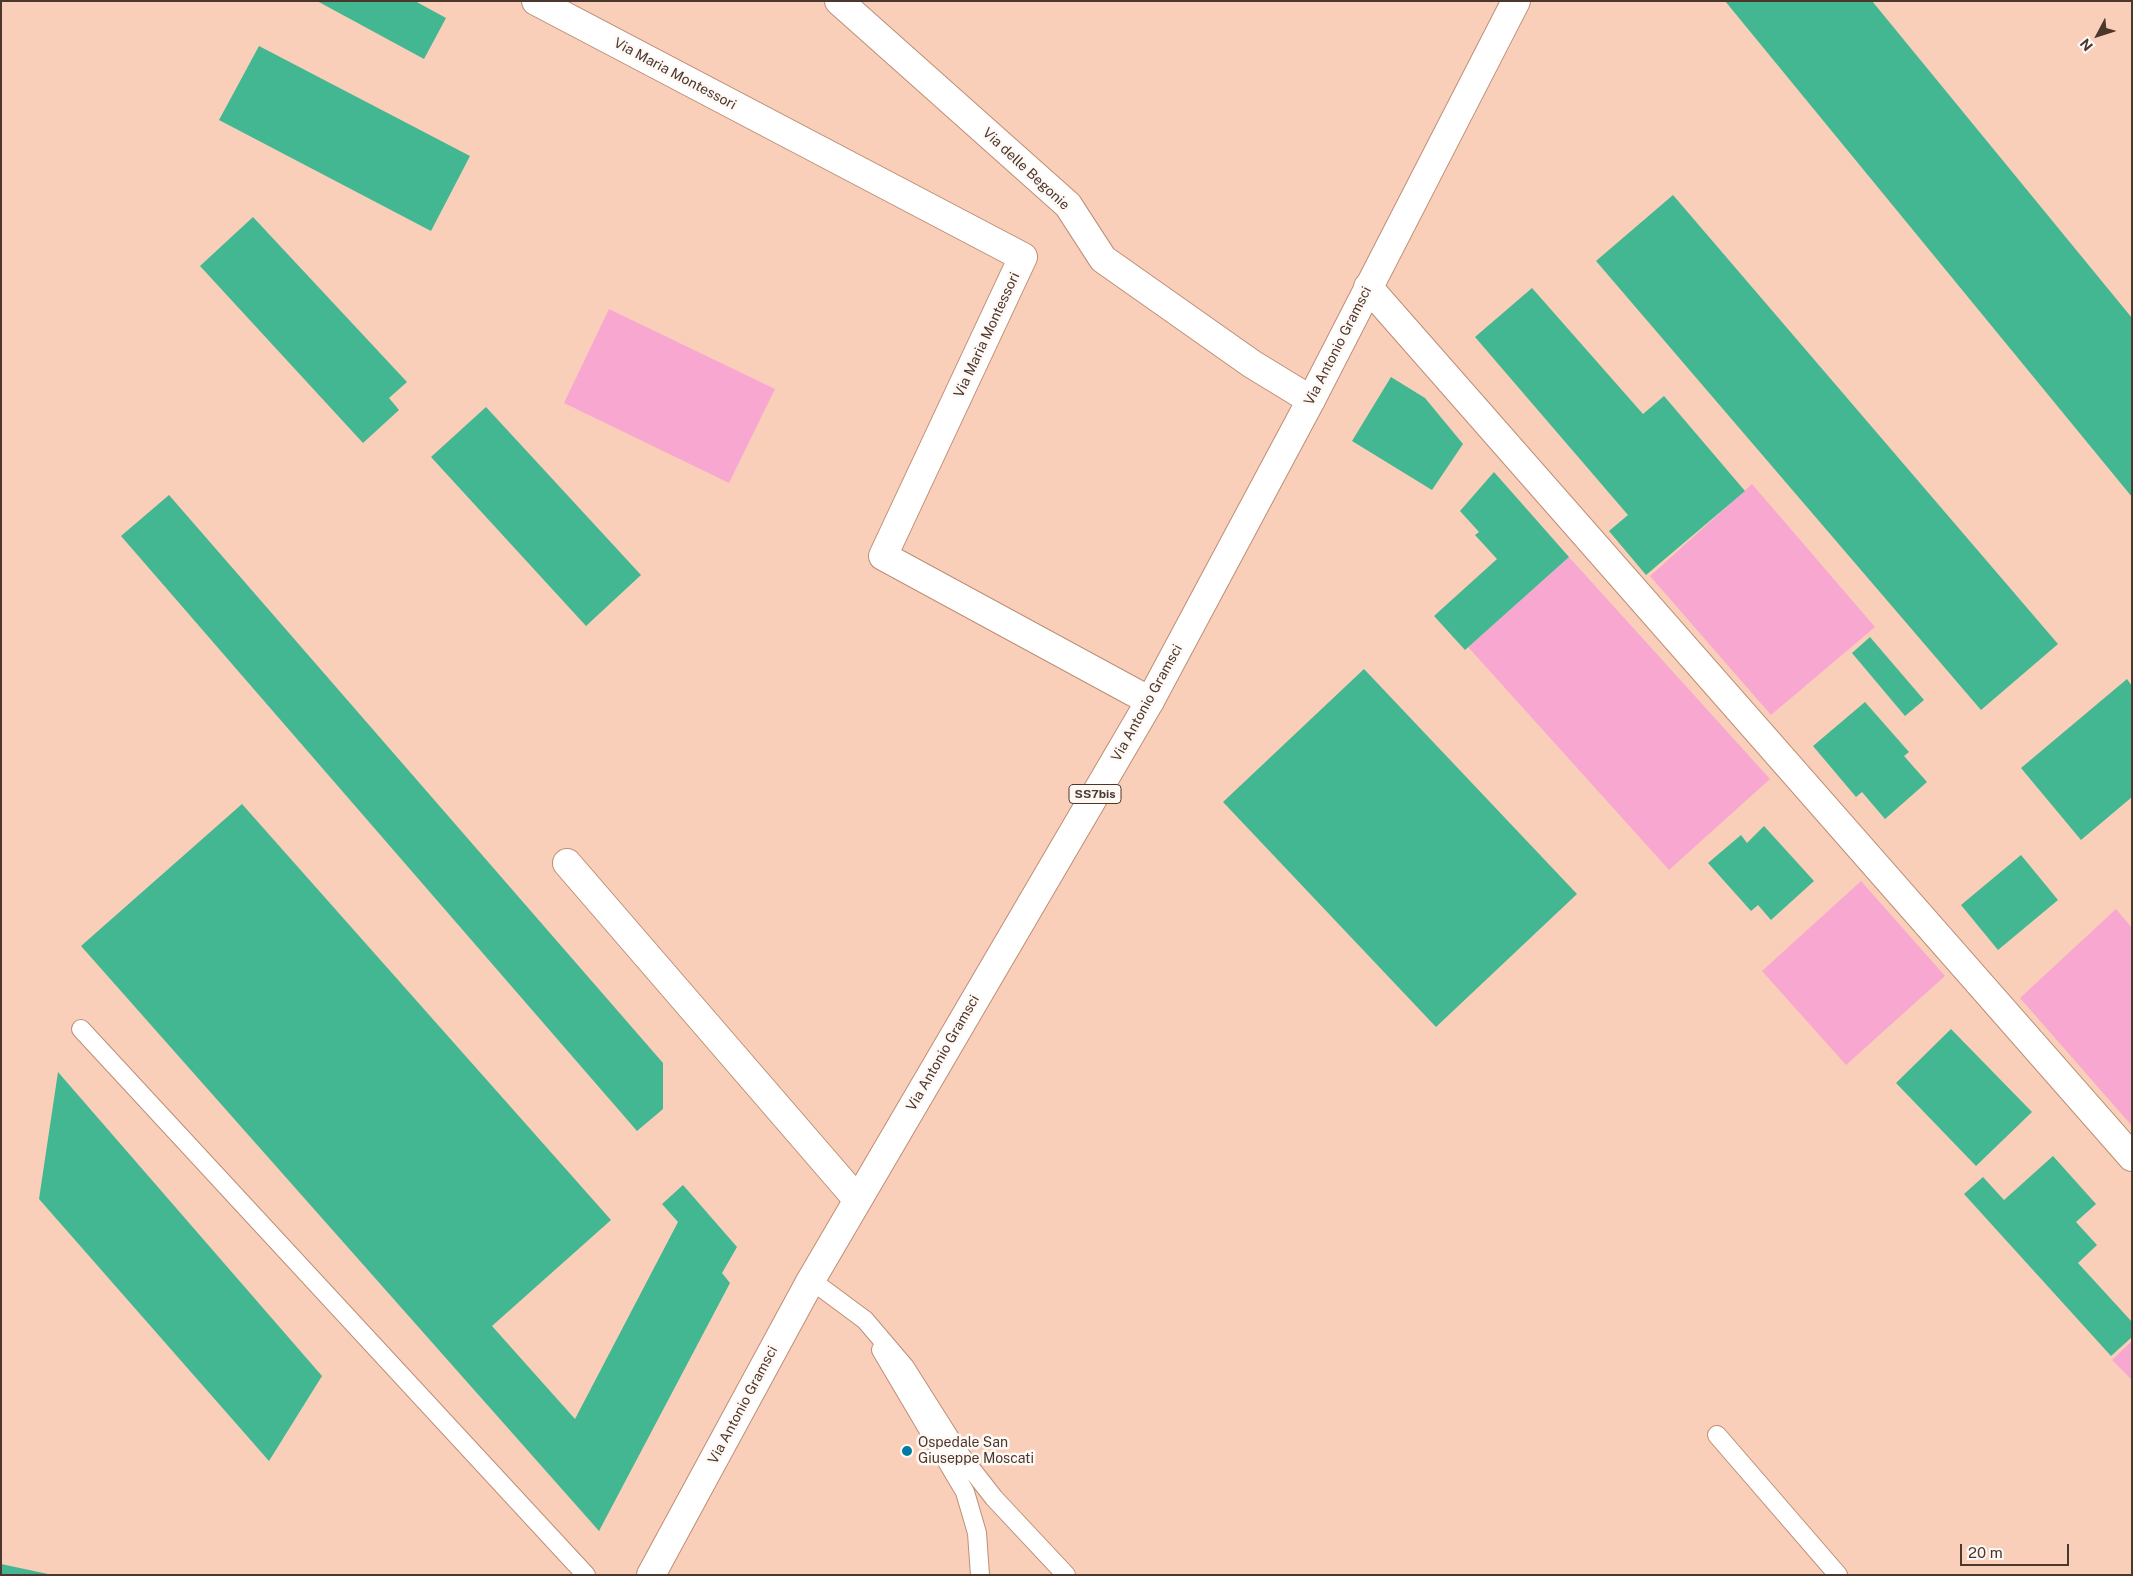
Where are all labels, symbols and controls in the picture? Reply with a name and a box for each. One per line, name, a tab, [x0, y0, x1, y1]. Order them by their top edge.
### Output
north arrow	[2073, 10, 2123, 60]
street label: Via Maria Montessori	[611, 35, 739, 113]
text: N	[2077, 35, 2096, 54]
street label: Via delle Begonie	[979, 124, 1073, 214]
street label: Via Maria Montessori	[951, 270, 1023, 400]
street label: Via Antonio Gramsci	[1301, 284, 1375, 408]
street label: Via Antonio Gramsci	[1108, 642, 1186, 764]
road number: SS7bis	[1069, 784, 1121, 804]
street label: Via Antonio Gramsci	[903, 992, 983, 1114]
street label: Via Antonio Gramsci	[705, 1343, 781, 1467]
place label: Ospedale San Giuseppe Moscati	[918, 1435, 1034, 1468]
marker: Ospedale San Giuseppe Moscati	[900, 1444, 914, 1458]
scale bar	[1963, 1534, 2072, 1566]
text: 20 m	[1968, 1544, 2003, 1561]

